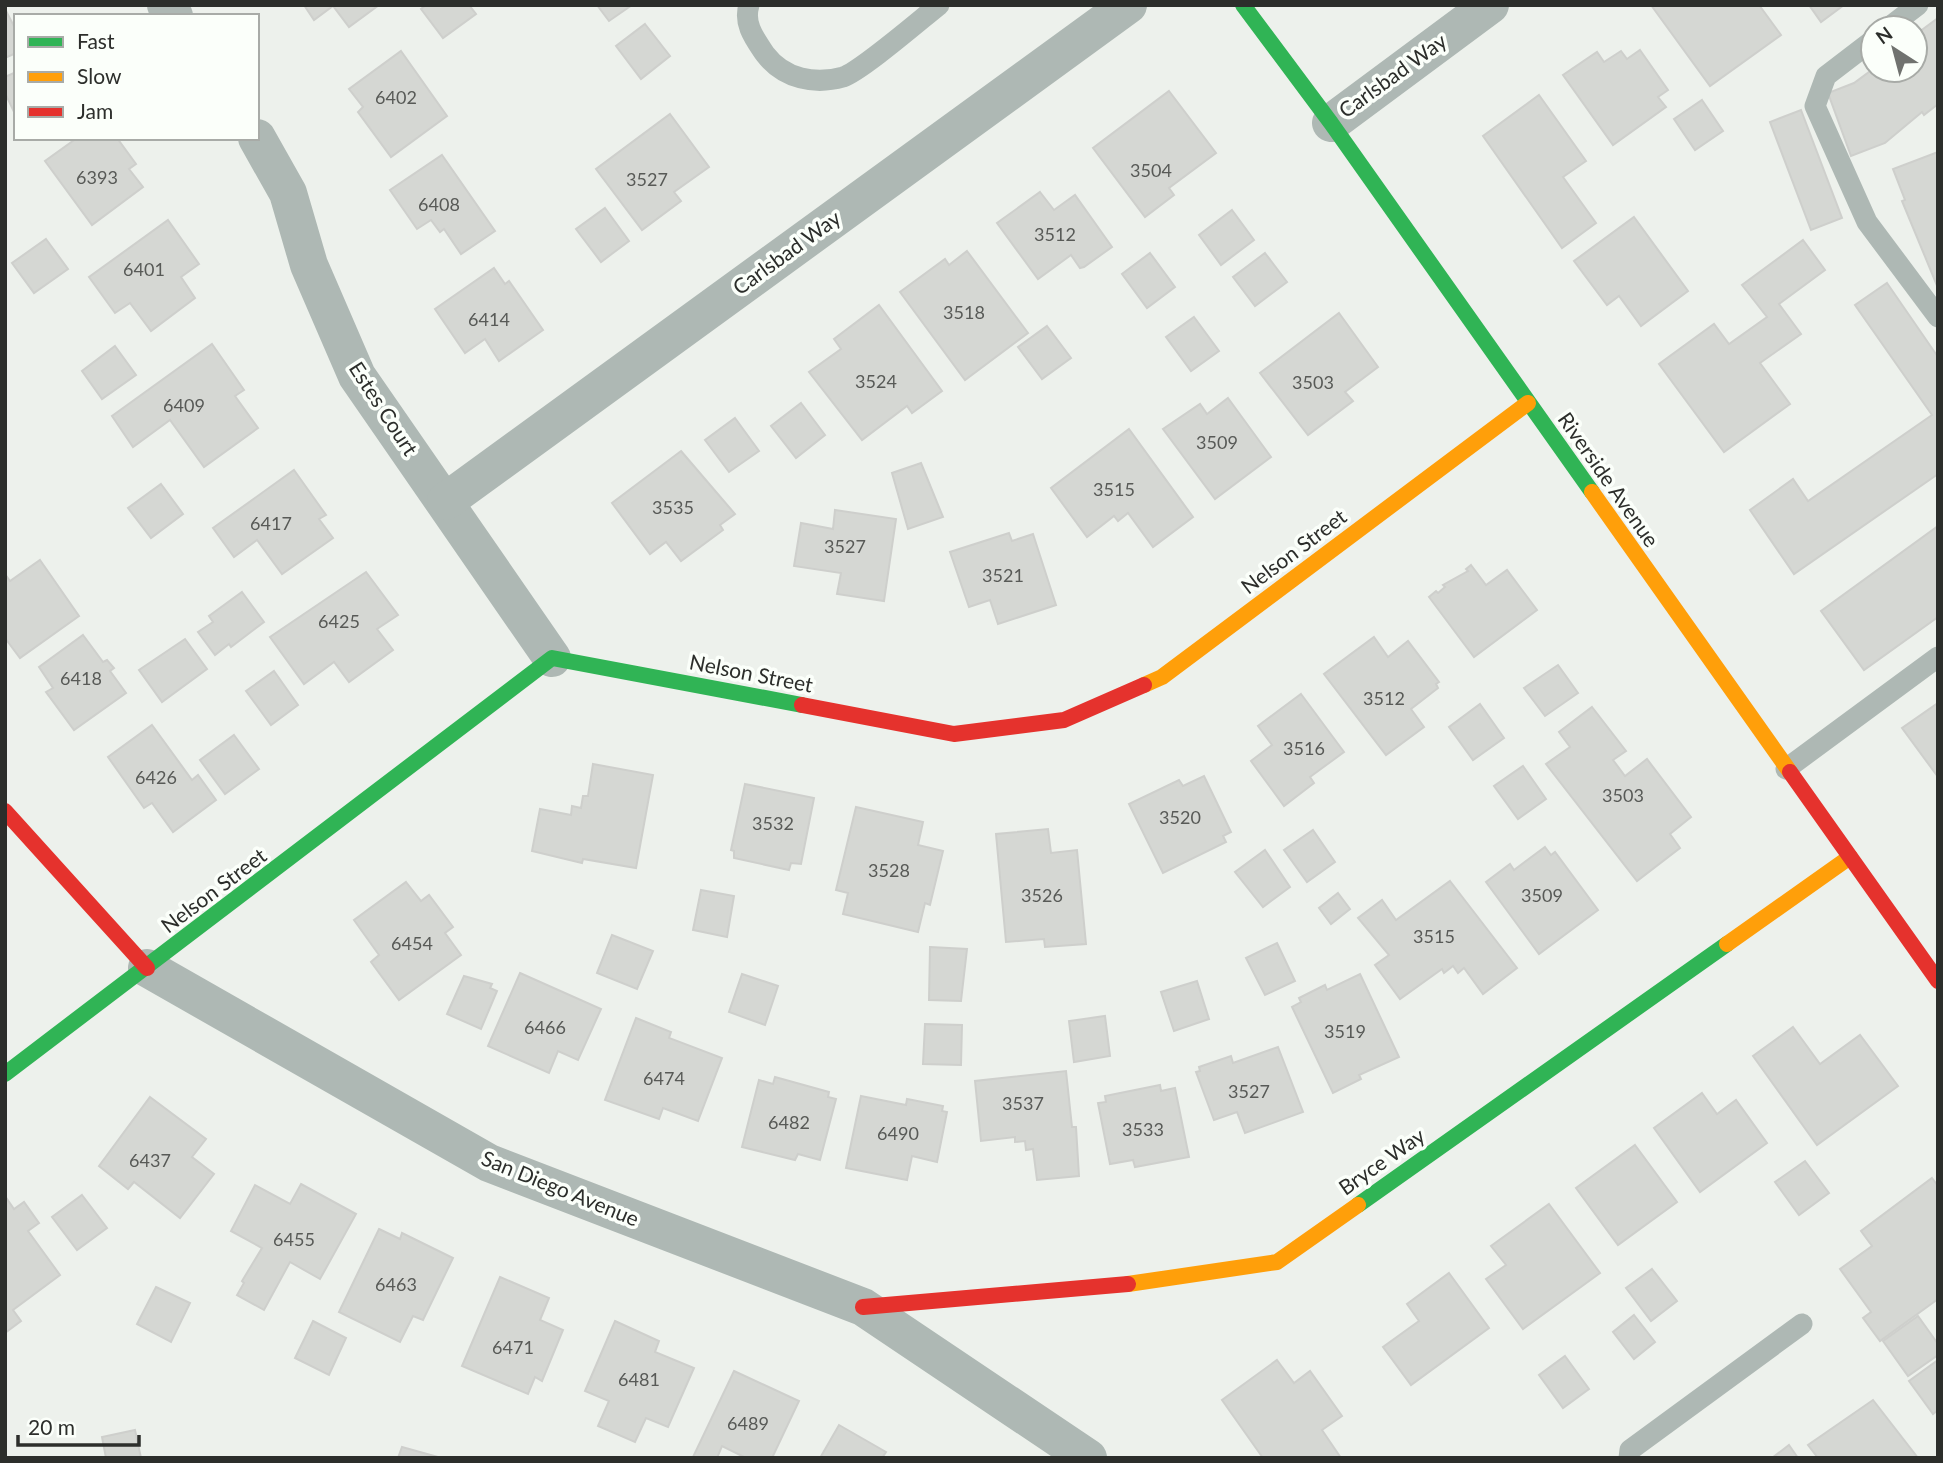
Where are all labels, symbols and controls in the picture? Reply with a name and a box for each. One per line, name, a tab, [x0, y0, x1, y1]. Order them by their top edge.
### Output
legend	[14, 14, 259, 140]
north arrow	[1859, 14, 1929, 84]
text: N	[1871, 21, 1896, 48]
street label: Carlsbad Way	[1333, 27, 1451, 122]
text: Fast	[77, 28, 115, 53]
text: Slow	[77, 63, 122, 88]
house number: 6402	[375, 86, 417, 108]
text: Jam	[77, 98, 113, 123]
house number: 3504	[1130, 159, 1172, 181]
house number: 6393	[76, 166, 118, 188]
house number: 3527	[626, 168, 668, 190]
house number: 6408	[418, 193, 460, 215]
street label: Carlsbad Way	[727, 204, 845, 299]
house number: 3512	[1034, 223, 1076, 245]
house number: 6401	[123, 258, 165, 280]
house number: 3518	[943, 301, 985, 323]
house number: 6414	[468, 308, 510, 330]
street label: Estes Court	[345, 357, 424, 460]
house number: 3524	[855, 370, 897, 392]
house number: 3503	[1292, 371, 1334, 393]
house number: 6409	[163, 394, 205, 416]
street label: Riverside Avenue	[1554, 407, 1665, 551]
house number: 3509	[1196, 431, 1238, 453]
house number: 3515	[1093, 478, 1135, 500]
house number: 3535	[652, 496, 694, 518]
street label: Nelson Street	[1236, 503, 1351, 598]
house number: 6417	[250, 512, 292, 534]
house number: 3527	[824, 535, 866, 557]
house number: 3521	[982, 564, 1024, 586]
house number: 6425	[318, 610, 360, 632]
street label: Nelson Street	[687, 648, 816, 697]
house number: 6418	[60, 667, 102, 689]
house number: 3512	[1363, 687, 1405, 709]
house number: 3516	[1283, 737, 1325, 759]
house number: 6426	[135, 766, 177, 788]
house number: 3503	[1602, 784, 1644, 806]
house number: 3520	[1159, 806, 1201, 828]
house number: 3532	[752, 812, 794, 834]
street label: Nelson Street	[156, 842, 271, 937]
house number: 3528	[868, 859, 910, 881]
house number: 3526	[1021, 884, 1063, 906]
house number: 3509	[1521, 884, 1563, 906]
house number: 3515	[1413, 925, 1455, 947]
house number: 6454	[391, 932, 433, 954]
house number: 6466	[524, 1016, 566, 1038]
house number: 3519	[1324, 1020, 1366, 1042]
house number: 6474	[643, 1067, 685, 1089]
house number: 3527	[1228, 1080, 1270, 1102]
house number: 3537	[1002, 1092, 1044, 1114]
house number: 6482	[768, 1111, 810, 1133]
house number: 3533	[1122, 1118, 1164, 1140]
house number: 6490	[877, 1122, 919, 1144]
street label: Bryce Way	[1333, 1122, 1429, 1199]
street label: San Diego Avenue	[478, 1145, 643, 1231]
house number: 6437	[129, 1149, 171, 1171]
house number: 6455	[273, 1228, 315, 1250]
house number: 6463	[375, 1273, 417, 1295]
house number: 6471	[492, 1336, 534, 1358]
house number: 6481	[618, 1368, 660, 1390]
scale bar	[18, 1404, 138, 1448]
house number: 6489	[727, 1412, 769, 1434]
text: 20 m	[28, 1414, 75, 1439]

